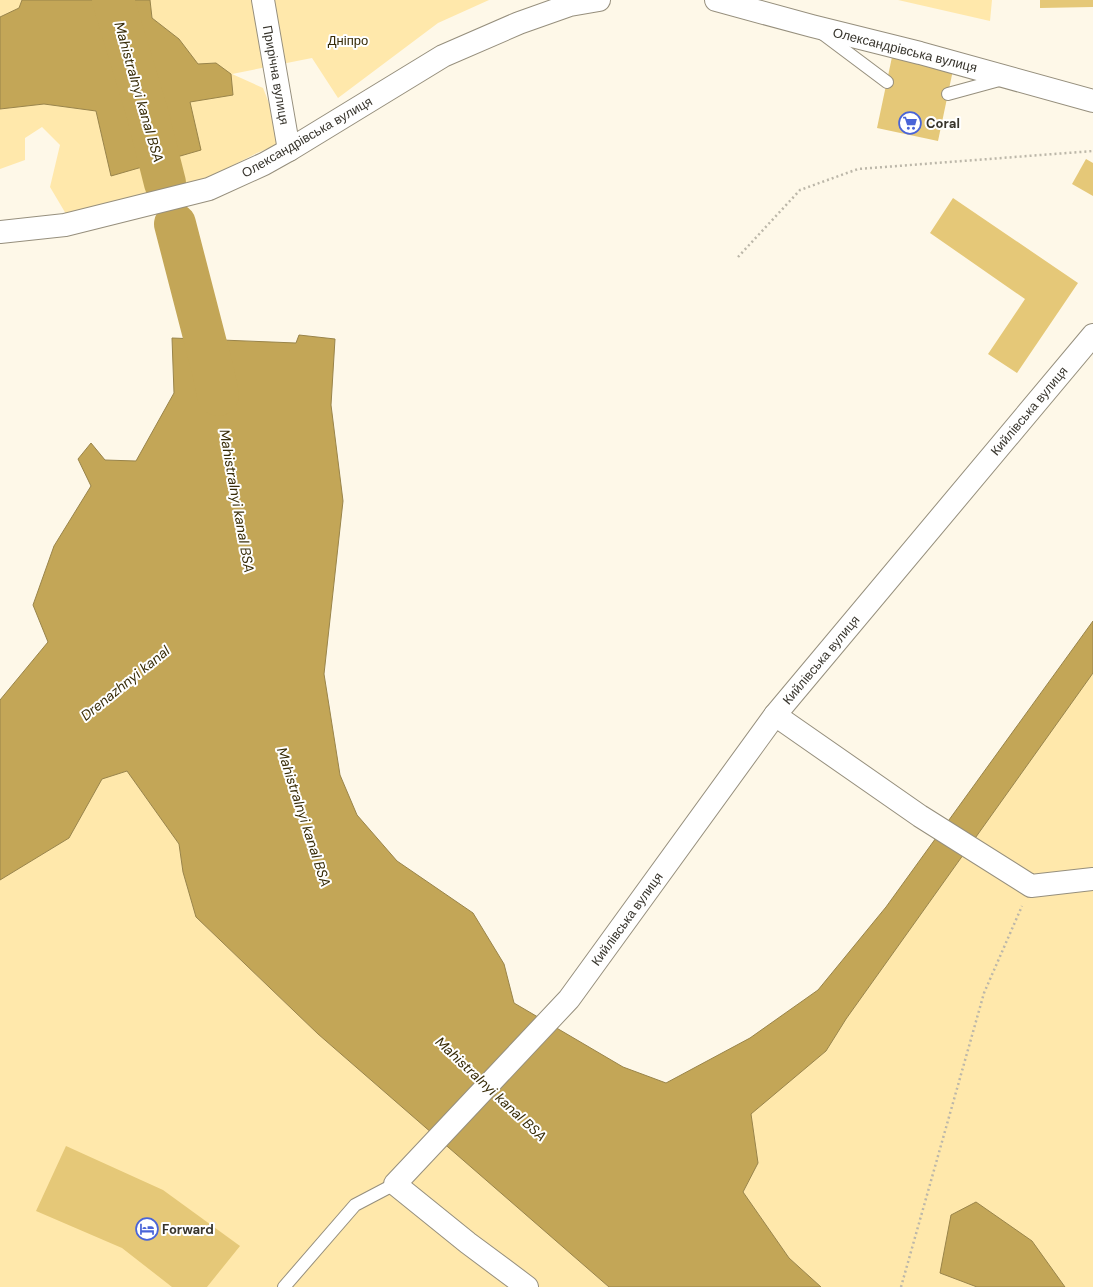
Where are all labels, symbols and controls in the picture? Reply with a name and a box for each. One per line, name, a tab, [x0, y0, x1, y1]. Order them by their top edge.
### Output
water label: Mahistralnyi kanal BSA	[110, 20, 168, 164]
street label: Прирічна вулиця	[259, 24, 293, 126]
street label: Олександрівська вулиця	[831, 24, 979, 76]
park label: Дніпро	[328, 32, 368, 49]
street label: Олександрівська вулиця	[239, 93, 375, 181]
supermarket icon: Coral	[897, 110, 923, 136]
place label: Coral	[926, 115, 960, 132]
street label: Кийлівська вулиця	[987, 363, 1071, 459]
water label: Mahistralnyi kanal BSA	[216, 428, 258, 574]
street label: Кийлівська вулиця	[779, 612, 863, 708]
water label: Drenazhnyi kanal	[77, 641, 174, 724]
water label: Mahistralnyi kanal BSA	[273, 745, 335, 889]
street label: Кийлівська вулиця	[587, 869, 667, 969]
water label: Mahistralnyi kanal BSA	[432, 1033, 550, 1145]
hotel icon: Forward	[134, 1216, 160, 1242]
place label: Forward	[162, 1221, 214, 1238]

